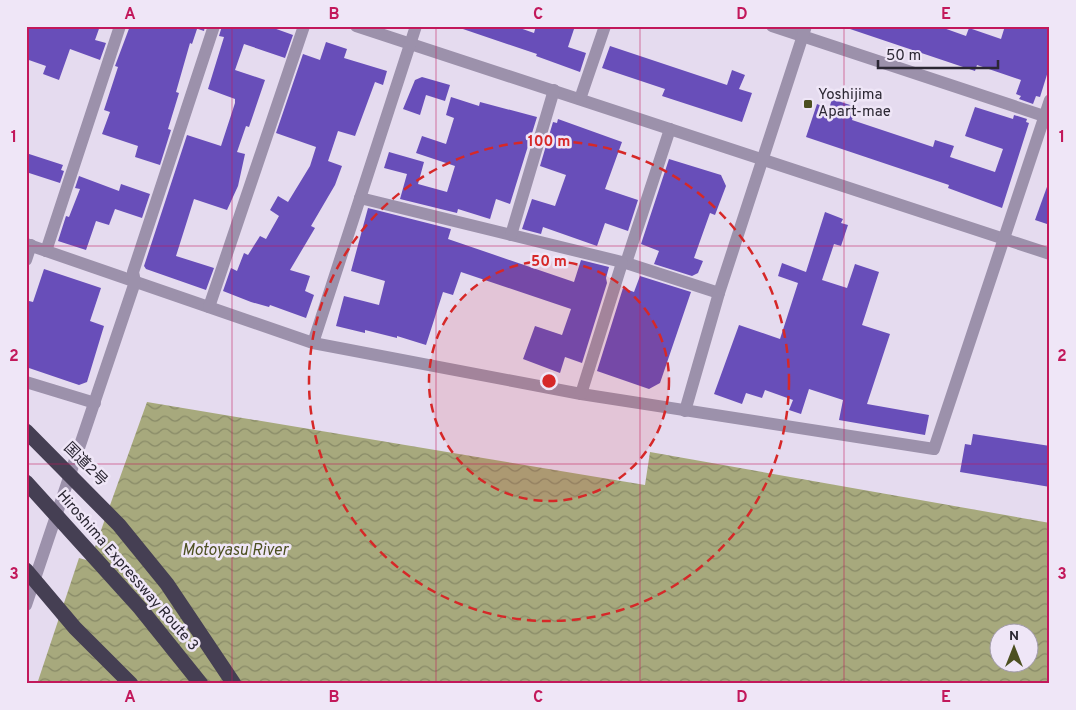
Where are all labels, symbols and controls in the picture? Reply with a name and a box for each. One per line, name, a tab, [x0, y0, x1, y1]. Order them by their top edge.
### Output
text: A	[124, 5, 136, 25]
text: B	[328, 5, 340, 25]
text: C	[533, 5, 543, 25]
text: D	[736, 5, 748, 25]
text: E	[941, 5, 951, 25]
scale bar	[878, 38, 998, 70]
text: 50 m	[886, 47, 921, 66]
place label: Yoshijima Apart-mae	[818, 86, 891, 122]
marker: Yoshijima Apart-mae	[802, 98, 814, 110]
text: 1	[11, 128, 17, 148]
text: 1	[1059, 128, 1065, 148]
text: 100 m	[528, 133, 570, 152]
text: 50 m	[531, 253, 567, 272]
text: 2	[9, 347, 19, 367]
text: 2	[1057, 347, 1067, 367]
centre of rings	[540, 372, 558, 390]
street label: 国道2号	[59, 439, 111, 491]
street label: Hiroshima Expressway Route 3	[52, 487, 202, 655]
water label: Motoyasu River	[182, 541, 290, 561]
text: 3	[9, 565, 19, 585]
text: 3	[1057, 565, 1067, 585]
north arrow	[988, 622, 1038, 672]
text: N	[1009, 628, 1019, 645]
text: A	[124, 688, 136, 708]
text: B	[328, 688, 340, 708]
text: C	[533, 688, 543, 708]
text: D	[736, 688, 748, 708]
text: E	[941, 688, 951, 708]

